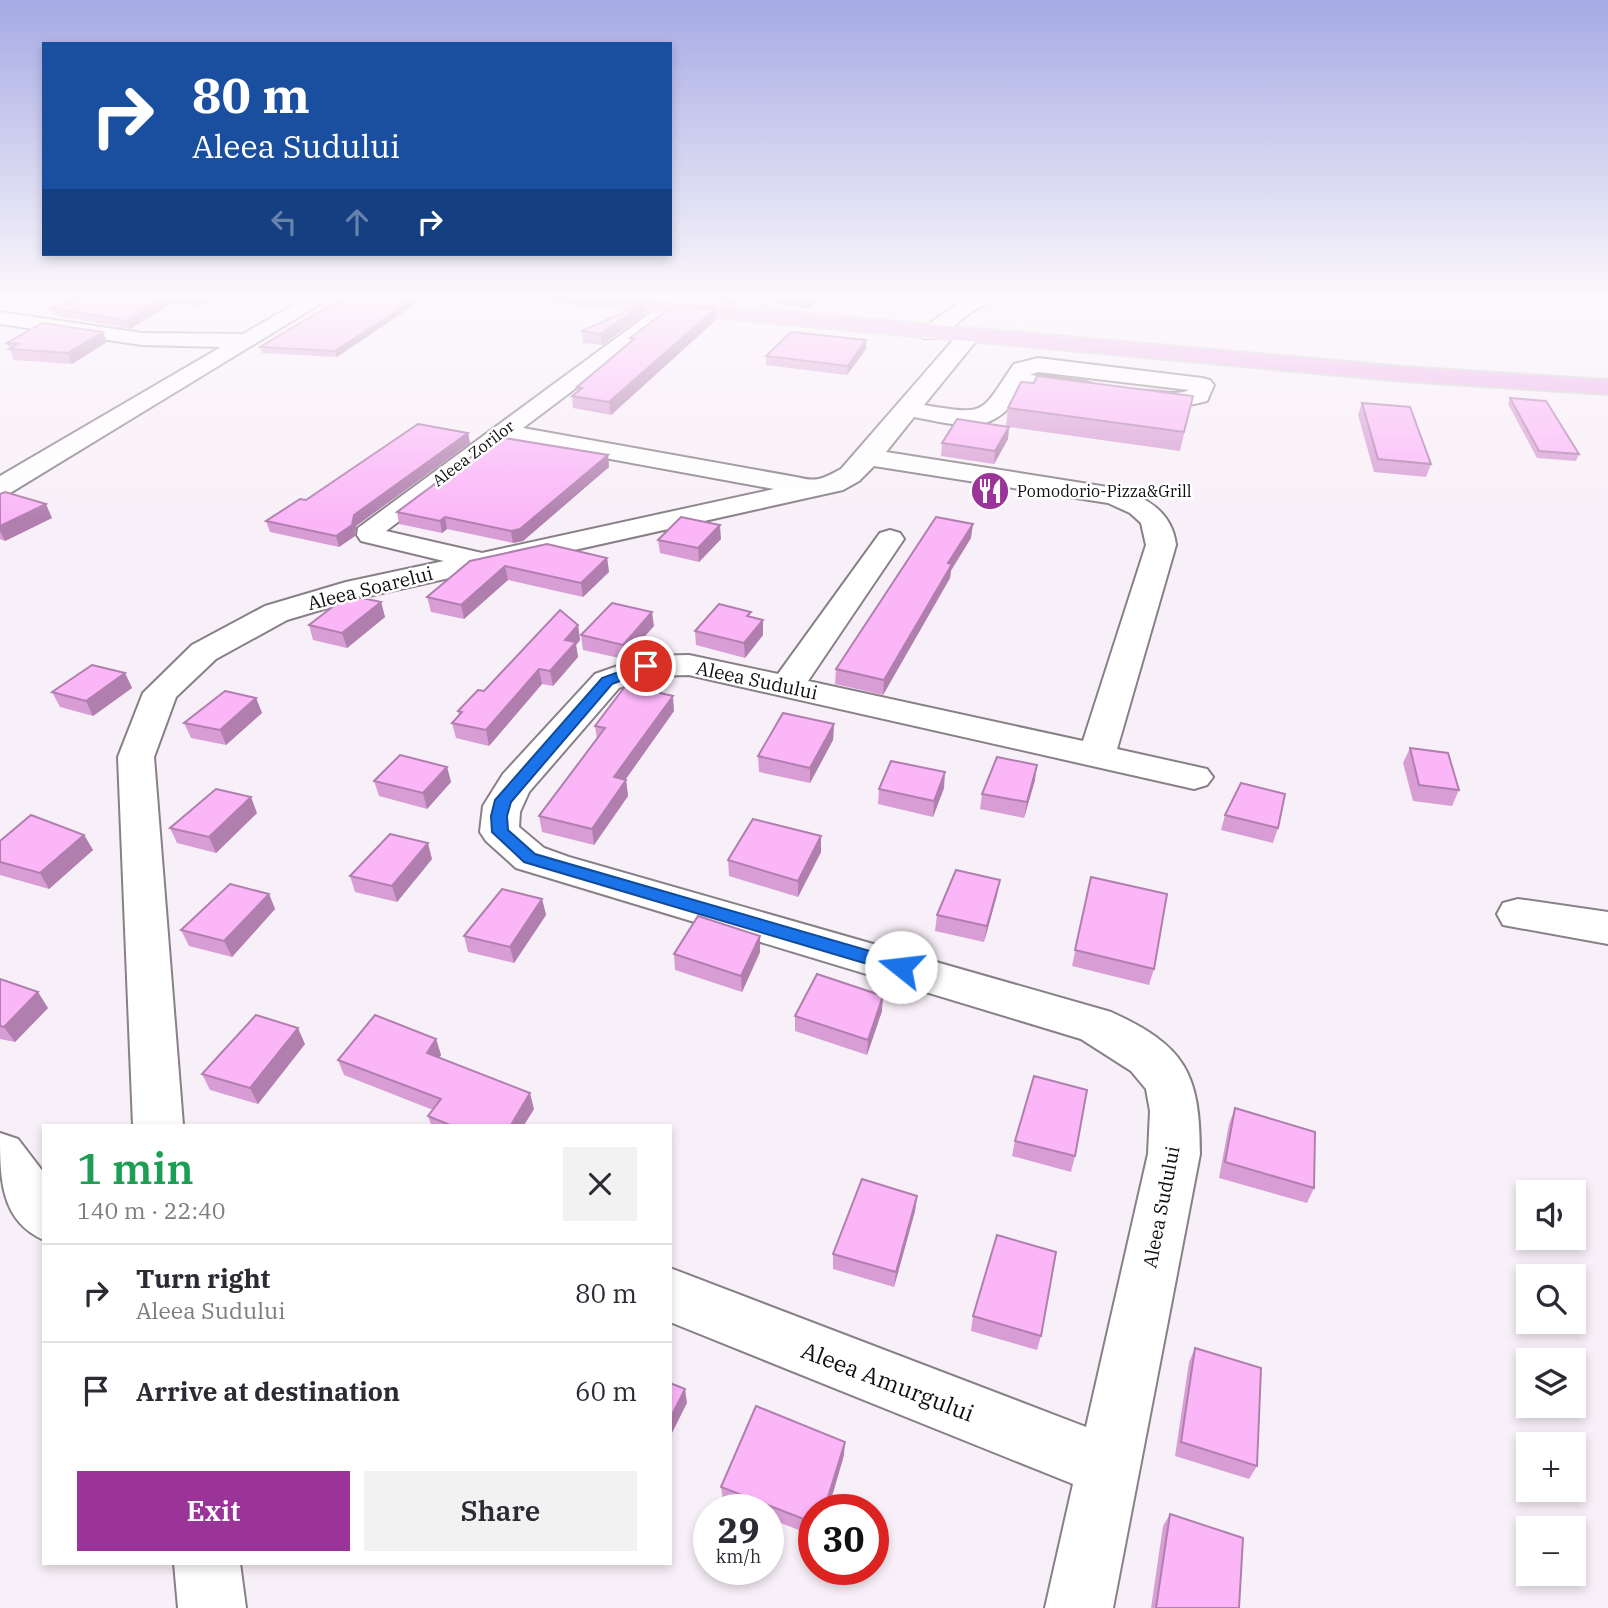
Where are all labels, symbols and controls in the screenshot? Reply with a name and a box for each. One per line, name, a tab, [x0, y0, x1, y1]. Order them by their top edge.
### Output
text: 80 m	[192, 63, 310, 126]
icon: right	[77, 70, 168, 161]
text: Aleea Sudului	[192, 125, 400, 167]
icon: left	[265, 203, 303, 241]
icon: ahead	[338, 203, 376, 241]
icon: right	[411, 203, 449, 241]
street label: Aleea Zorilor	[428, 416, 518, 490]
restaurant icon: Pomodorio-Pizza&Grill	[969, 470, 1011, 512]
place label: Pomodorio-Pizza&Grill	[1017, 481, 1192, 501]
street label: Aleea Soarelui	[305, 561, 435, 615]
pin	[616, 636, 676, 696]
icon: arrive	[627, 647, 665, 685]
street label: Aleea Sudului	[694, 655, 820, 705]
position arrow	[864, 930, 938, 1004]
text: 1 min	[77, 1141, 194, 1196]
street label: Aleea Sudului	[1137, 1144, 1185, 1270]
button: close	[563, 1147, 637, 1221]
map controls	[1516, 1180, 1586, 1586]
button: sound	[1516, 1180, 1586, 1250]
text: 140 m · 22:40	[77, 1195, 226, 1225]
text: Turn right	[136, 1261, 270, 1295]
button: search	[1516, 1264, 1586, 1334]
icon: right	[77, 1274, 115, 1312]
text: 80 m	[575, 1276, 637, 1310]
text: Aleea Sudului	[136, 1295, 286, 1325]
street label: Aleea Amurgului	[797, 1334, 979, 1428]
button: layers	[1516, 1348, 1586, 1418]
icon: arrive	[77, 1372, 115, 1410]
text: Arrive at destination	[136, 1374, 400, 1408]
text: 60 m	[575, 1374, 637, 1408]
button: +	[1516, 1432, 1586, 1502]
button: Exit	[77, 1471, 350, 1551]
button: Share	[364, 1471, 637, 1551]
speed limit sign: 30	[798, 1494, 889, 1585]
text: 29	[717, 1507, 760, 1553]
button: −	[1516, 1516, 1586, 1586]
text: km/h	[716, 1545, 761, 1568]

